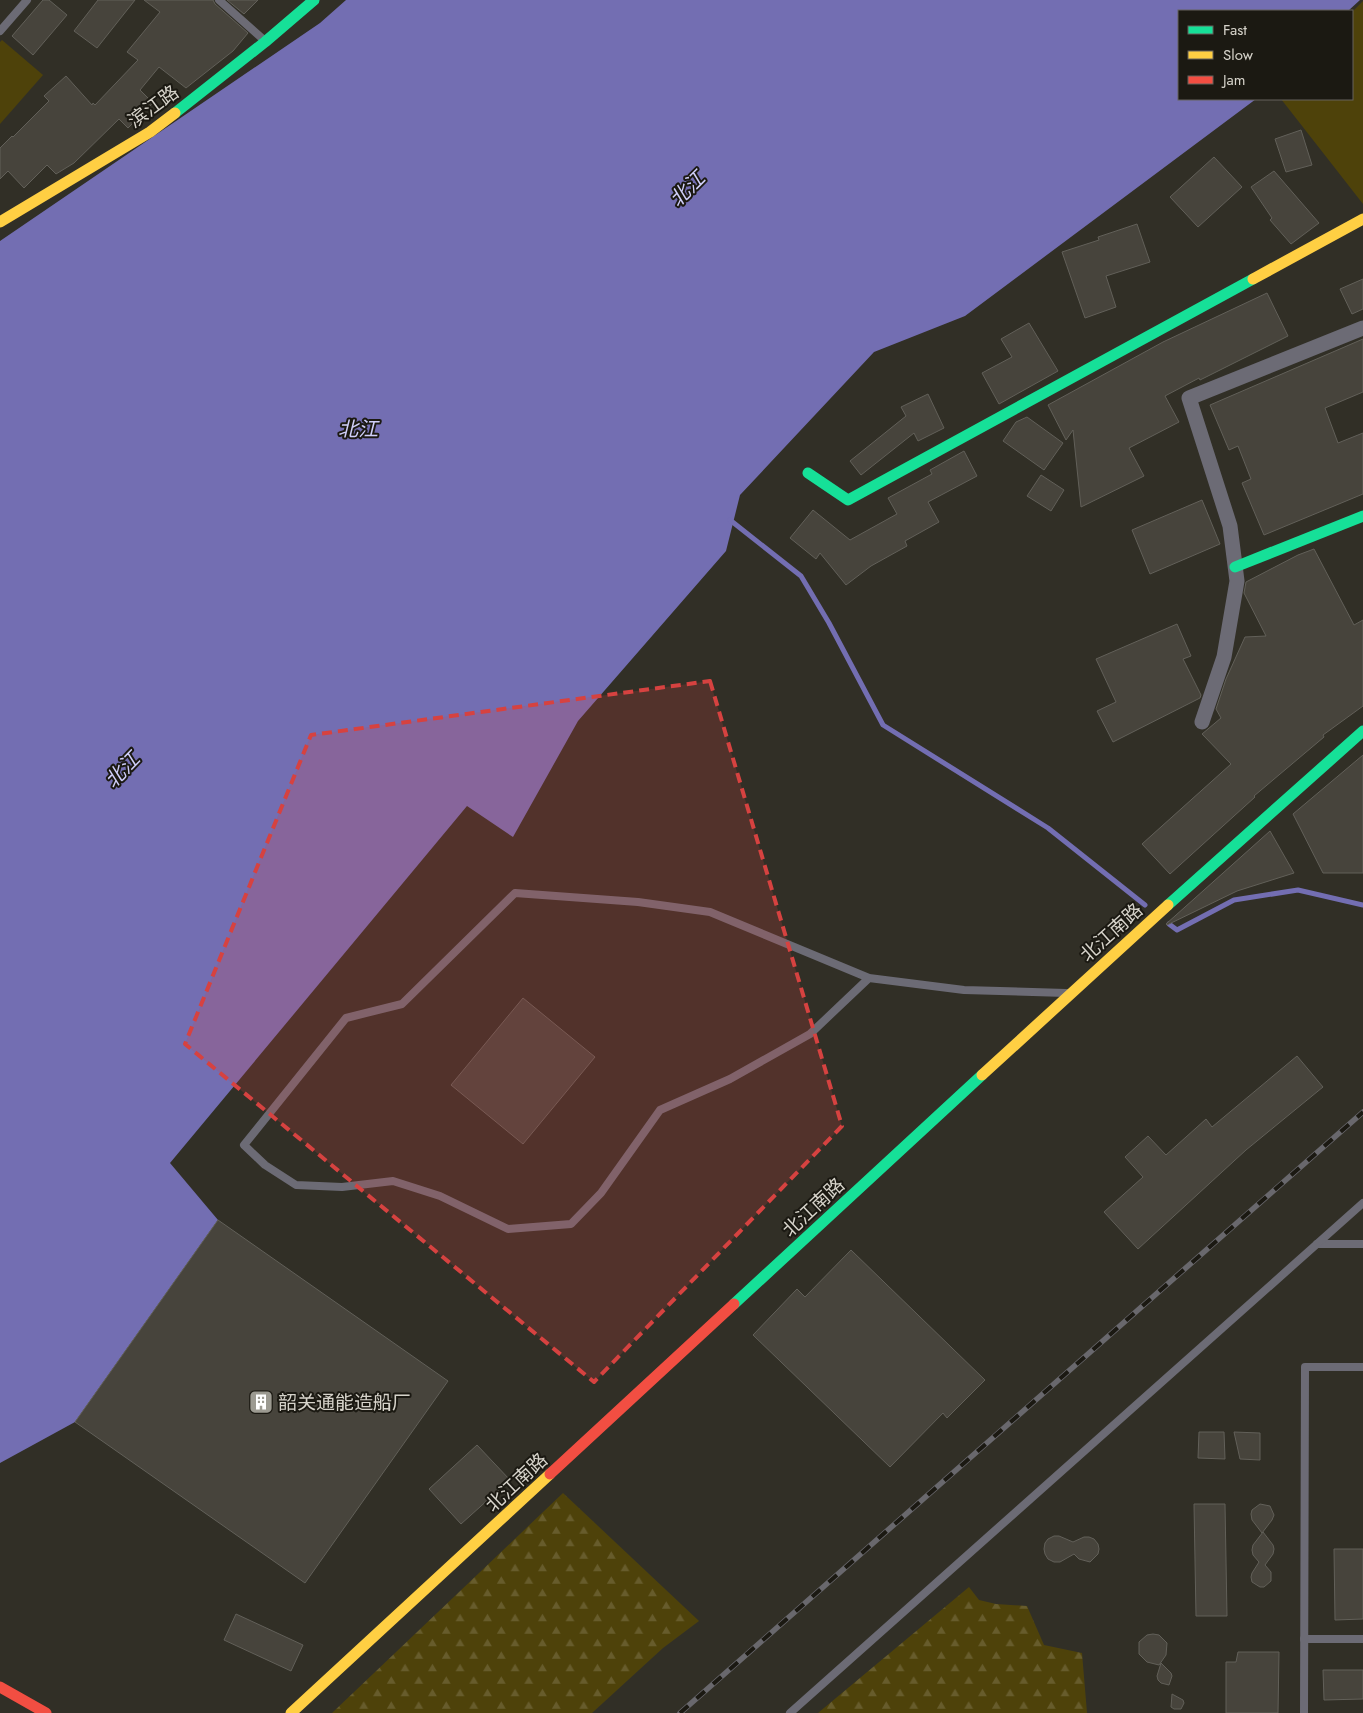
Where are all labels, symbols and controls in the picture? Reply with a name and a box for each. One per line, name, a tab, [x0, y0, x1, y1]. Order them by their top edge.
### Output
legend	[1178, 10, 1353, 100]
text: Fast	[1223, 19, 1247, 41]
text: Slow	[1223, 44, 1254, 66]
text: Jam	[1221, 69, 1246, 91]
street label: 滨江路	[122, 79, 184, 134]
water label: 北江	[663, 164, 713, 214]
water label: 北江	[338, 415, 380, 444]
water label: 北江	[98, 744, 148, 795]
street label: 北江南路	[1074, 897, 1149, 968]
street label: 北江南路	[776, 1172, 850, 1243]
building icon: 韶关通能造船厂	[248, 1389, 274, 1415]
place label: 韶关通能造船厂	[278, 1389, 411, 1416]
street label: 北江南路	[479, 1447, 553, 1518]

